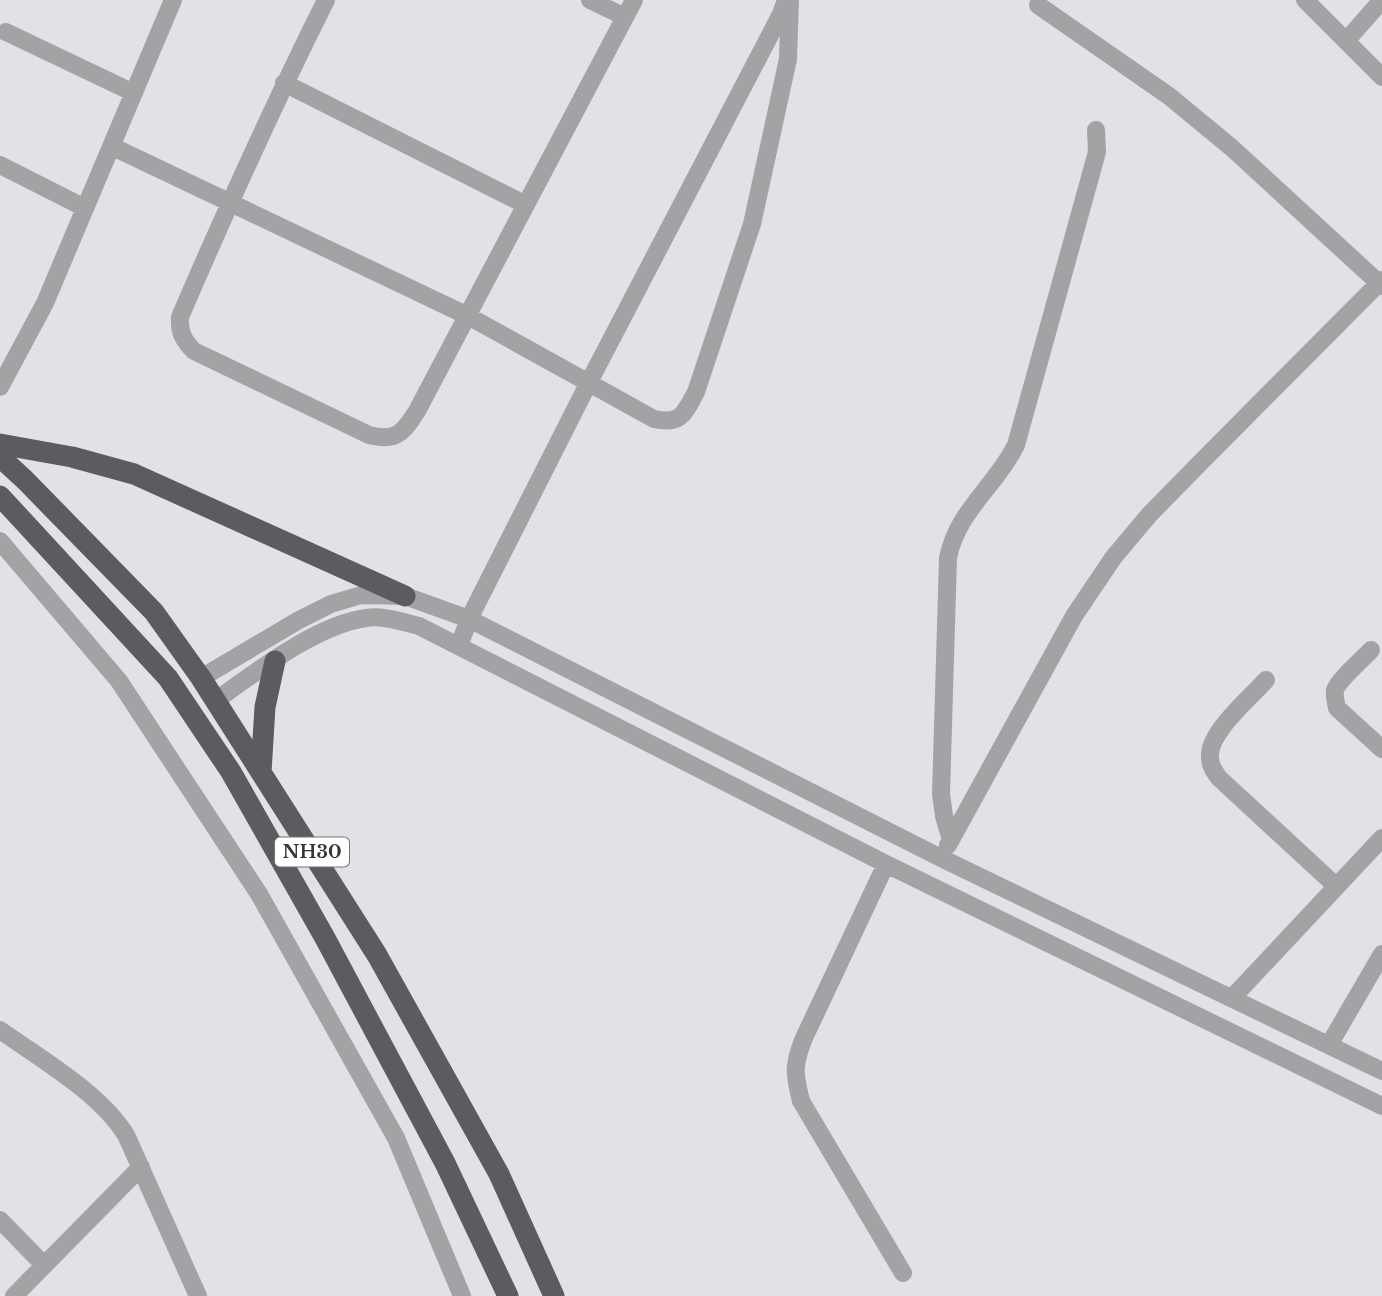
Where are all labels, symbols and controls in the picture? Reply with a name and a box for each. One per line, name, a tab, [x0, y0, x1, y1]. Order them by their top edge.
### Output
road number: NH30	[275, 838, 349, 866]

